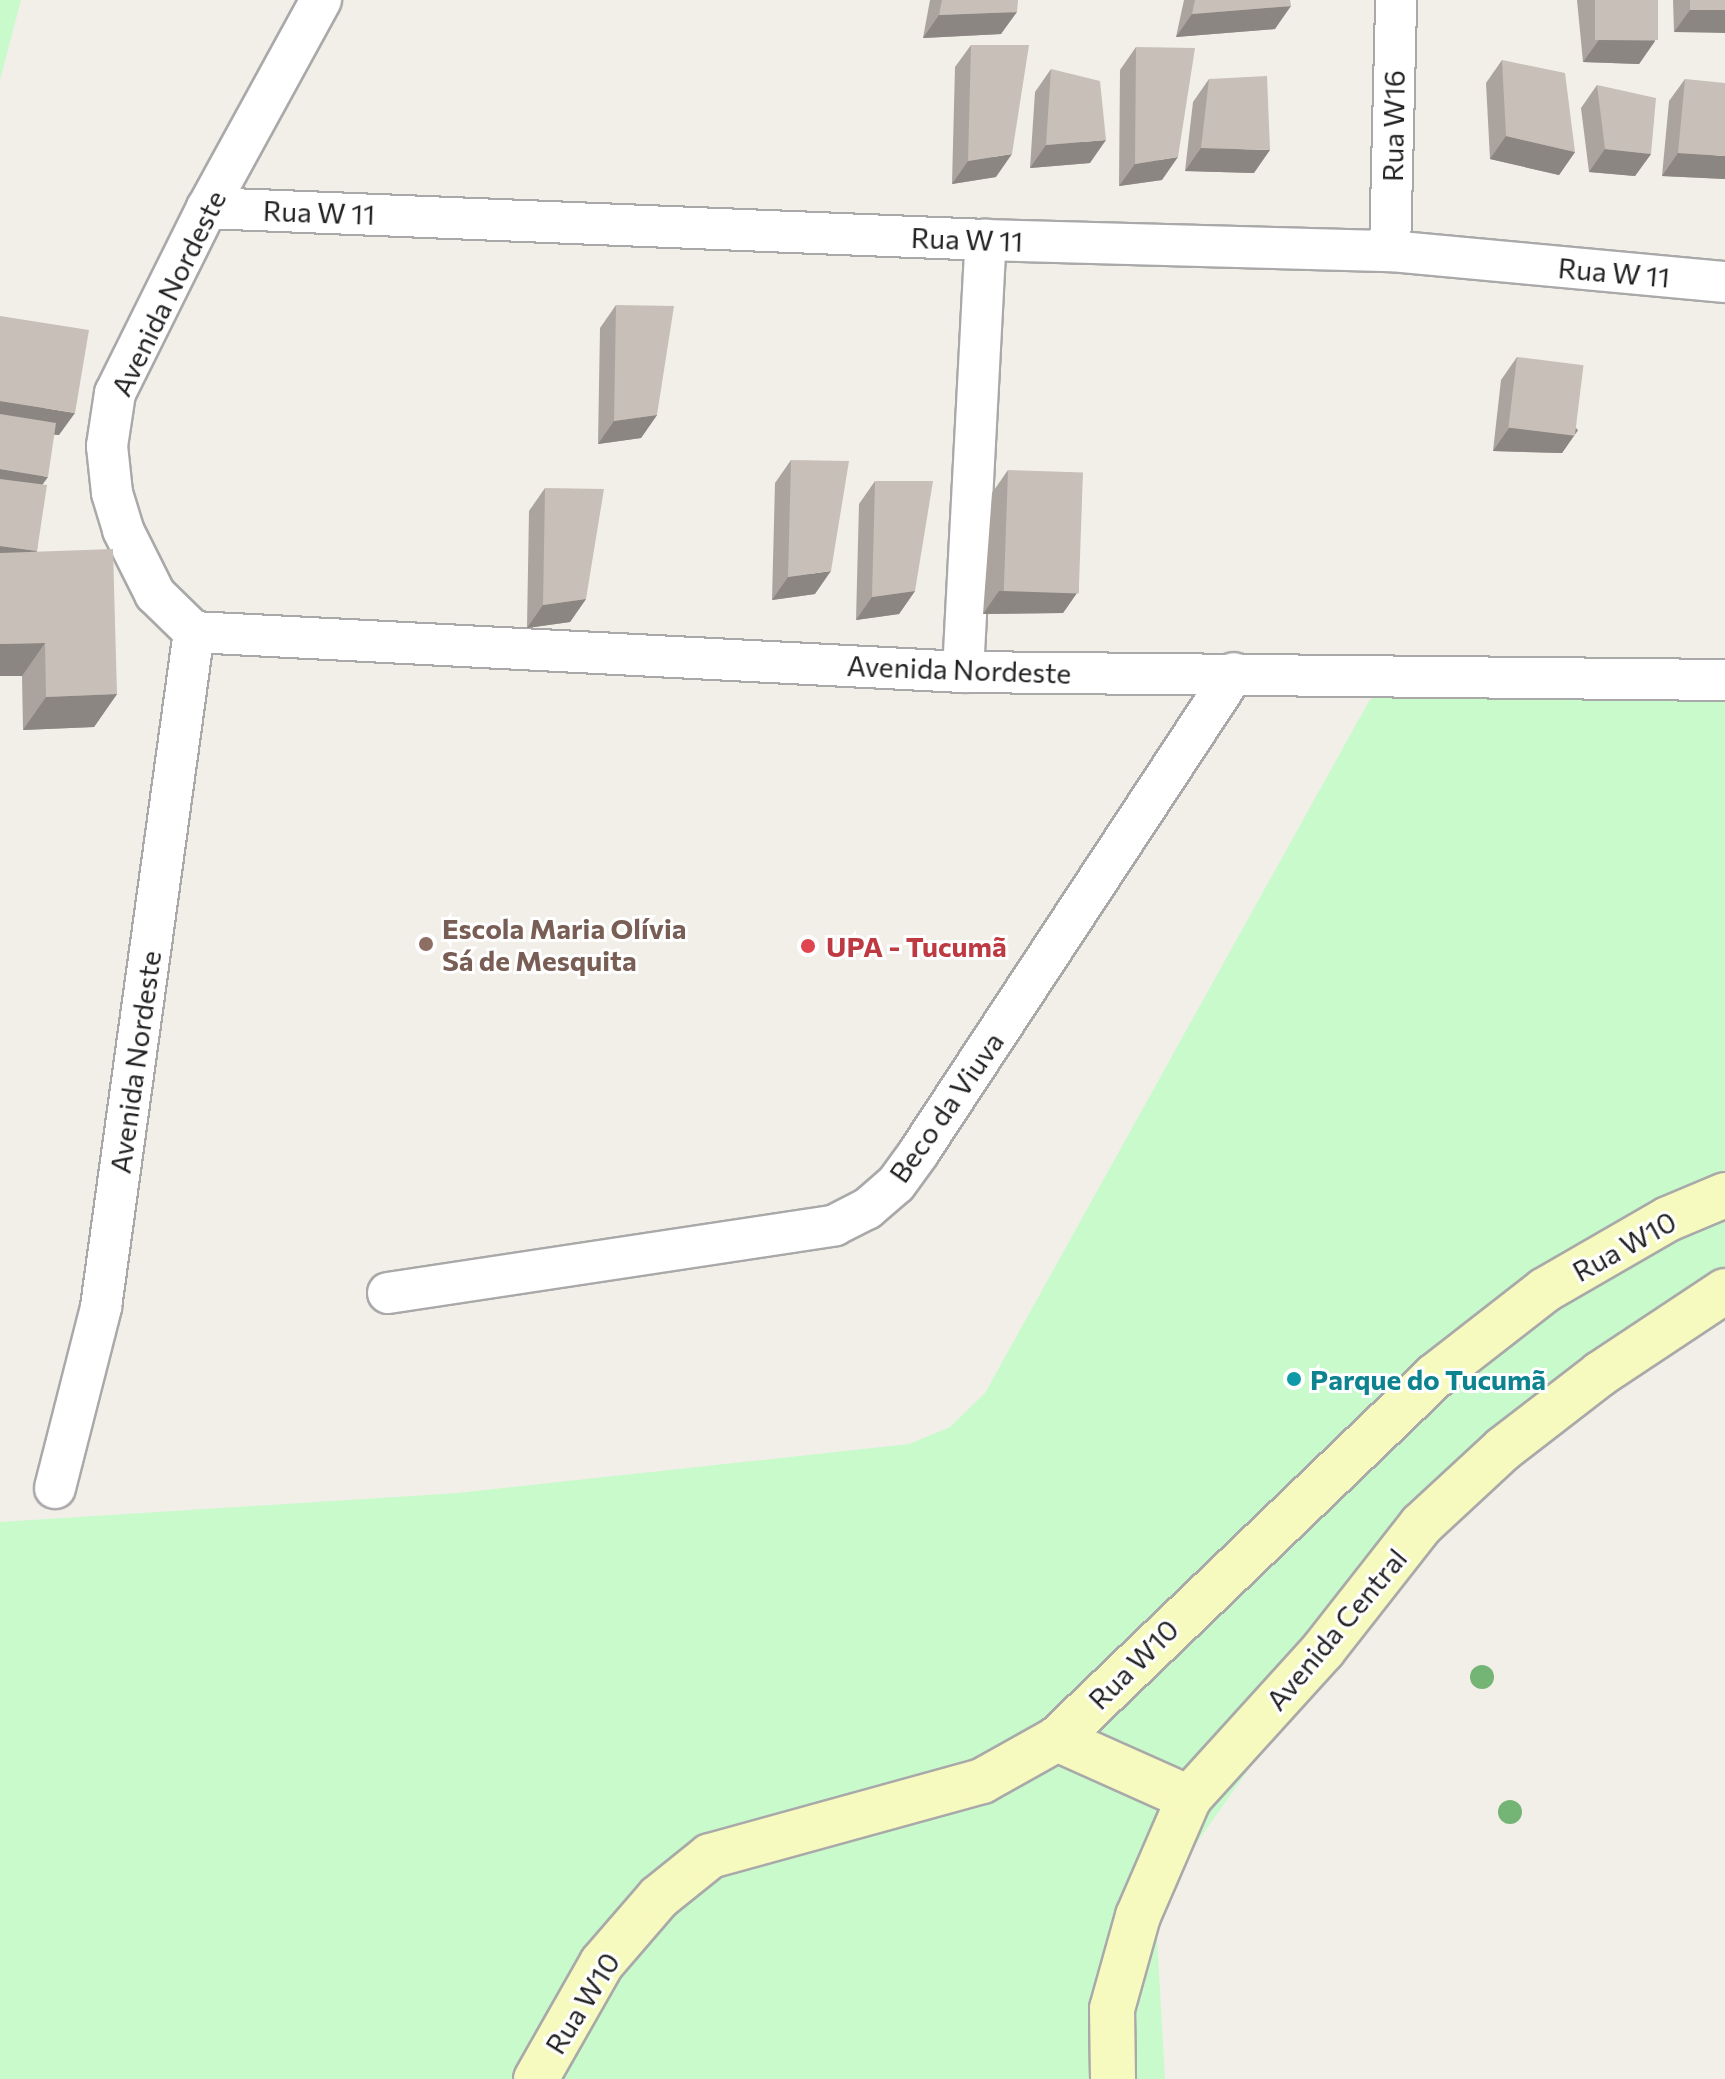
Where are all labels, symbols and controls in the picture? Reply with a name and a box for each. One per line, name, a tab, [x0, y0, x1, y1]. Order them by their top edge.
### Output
street label: Rua W16	[1375, 70, 1411, 182]
street label: Avenida Nordeste	[104, 185, 232, 401]
street label: Rua W 11	[262, 193, 376, 231]
street label: Rua W 11	[910, 220, 1024, 258]
street label: Rua W 11	[1557, 250, 1671, 294]
street label: Avenida Nordeste	[846, 648, 1072, 690]
place label: Escola Maria Olívia Sá de Mesquita	[442, 911, 686, 977]
place label: UPA - Tucumã	[826, 929, 1007, 963]
marker: Escola Maria Olívia Sá de Mesquita	[417, 935, 435, 953]
marker: UPA - Tucumã	[797, 935, 819, 957]
street label: Avenida Nordeste	[103, 949, 167, 1175]
street label: Beco da Viuva	[882, 1025, 1010, 1189]
street label: Rua W10	[1566, 1204, 1682, 1288]
place label: Parque do Tucumã	[1310, 1362, 1546, 1396]
marker: Parque do Tucumã	[1285, 1370, 1303, 1388]
street label: Avenida Central	[1259, 1541, 1413, 1717]
street label: Rua W10	[1081, 1612, 1185, 1716]
street label: Rua W10	[538, 1946, 626, 2060]

